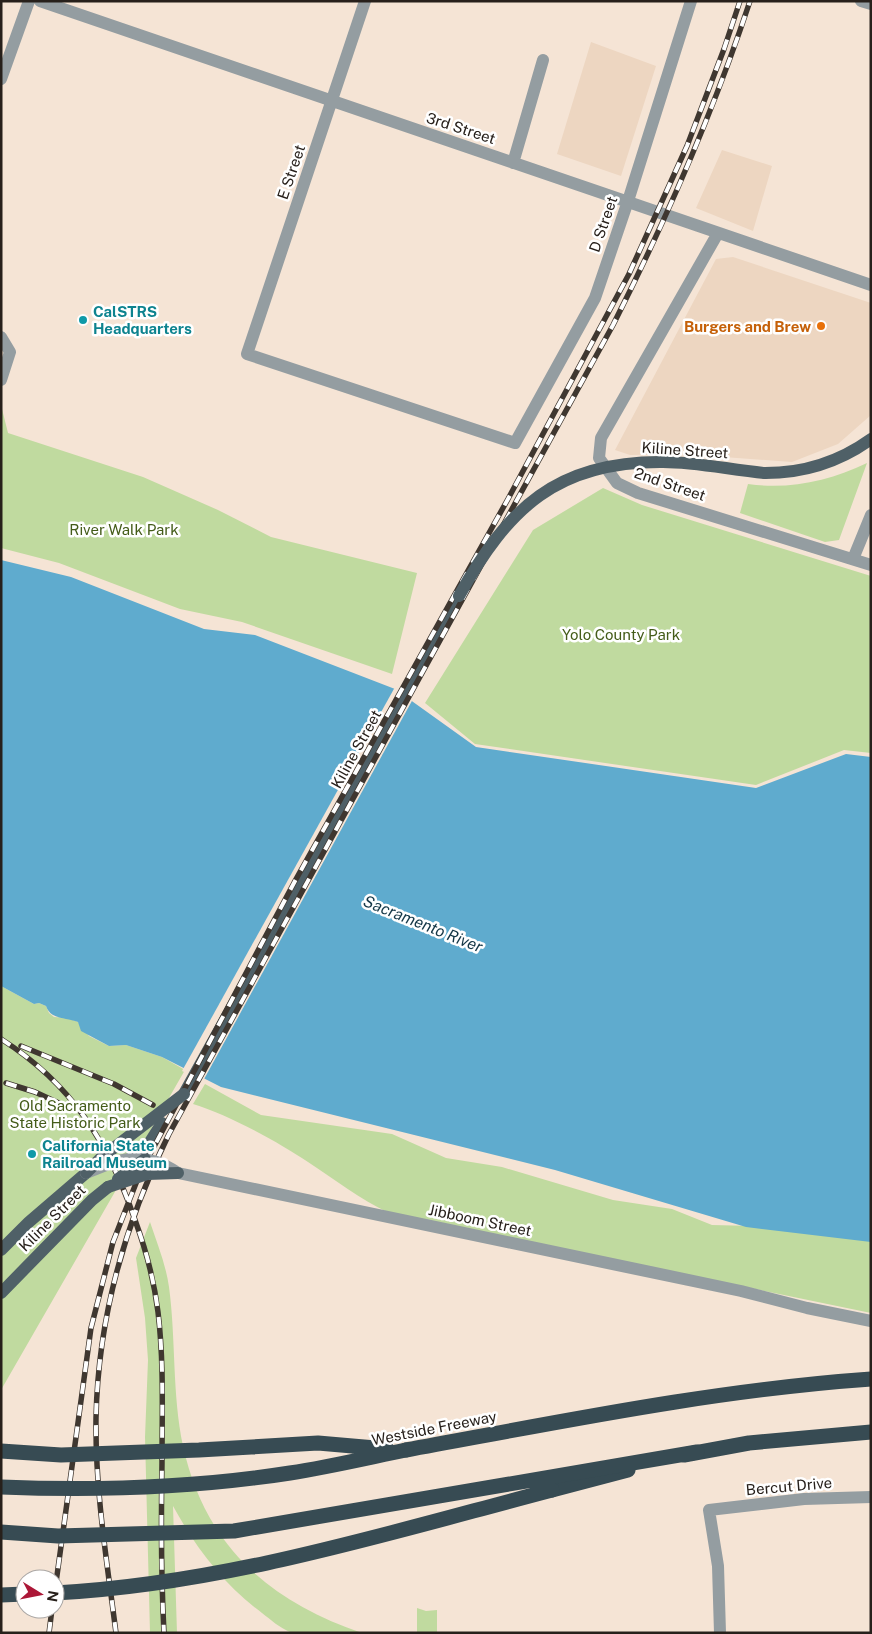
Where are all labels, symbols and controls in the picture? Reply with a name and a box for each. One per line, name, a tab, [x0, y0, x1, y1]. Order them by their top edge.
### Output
street label: 3rd Street	[424, 109, 498, 147]
street label: E Street	[274, 142, 308, 202]
street label: D Street	[586, 194, 621, 254]
place label: CalSTRS Headquarters	[93, 303, 192, 337]
marker: CalSTRS Headquarters	[77, 314, 89, 326]
place label: Burgers and Brew	[684, 318, 811, 335]
marker: Burgers and Brew	[815, 320, 827, 332]
street label: Kiline Street	[641, 438, 729, 462]
street label: 2nd Street	[632, 464, 708, 504]
park label: River Walk Park	[69, 521, 179, 538]
park label: Yolo County Park	[562, 626, 680, 643]
street label: Kiline Street	[328, 707, 385, 791]
water label: Sacramento River	[361, 891, 486, 957]
park label: Old Sacramento State Historic Park	[9, 1097, 141, 1131]
place label: California State Railroad Museum	[42, 1137, 167, 1171]
marker: California State Railroad Museum	[26, 1148, 38, 1160]
street label: Kiline Street	[15, 1181, 89, 1255]
street label: Jibboom Street	[427, 1201, 533, 1239]
street label: Westside Freeway	[370, 1408, 498, 1448]
street label: Bercut Drive	[745, 1474, 833, 1498]
north arrow	[15, 1569, 65, 1619]
text: N	[44, 1589, 62, 1603]

